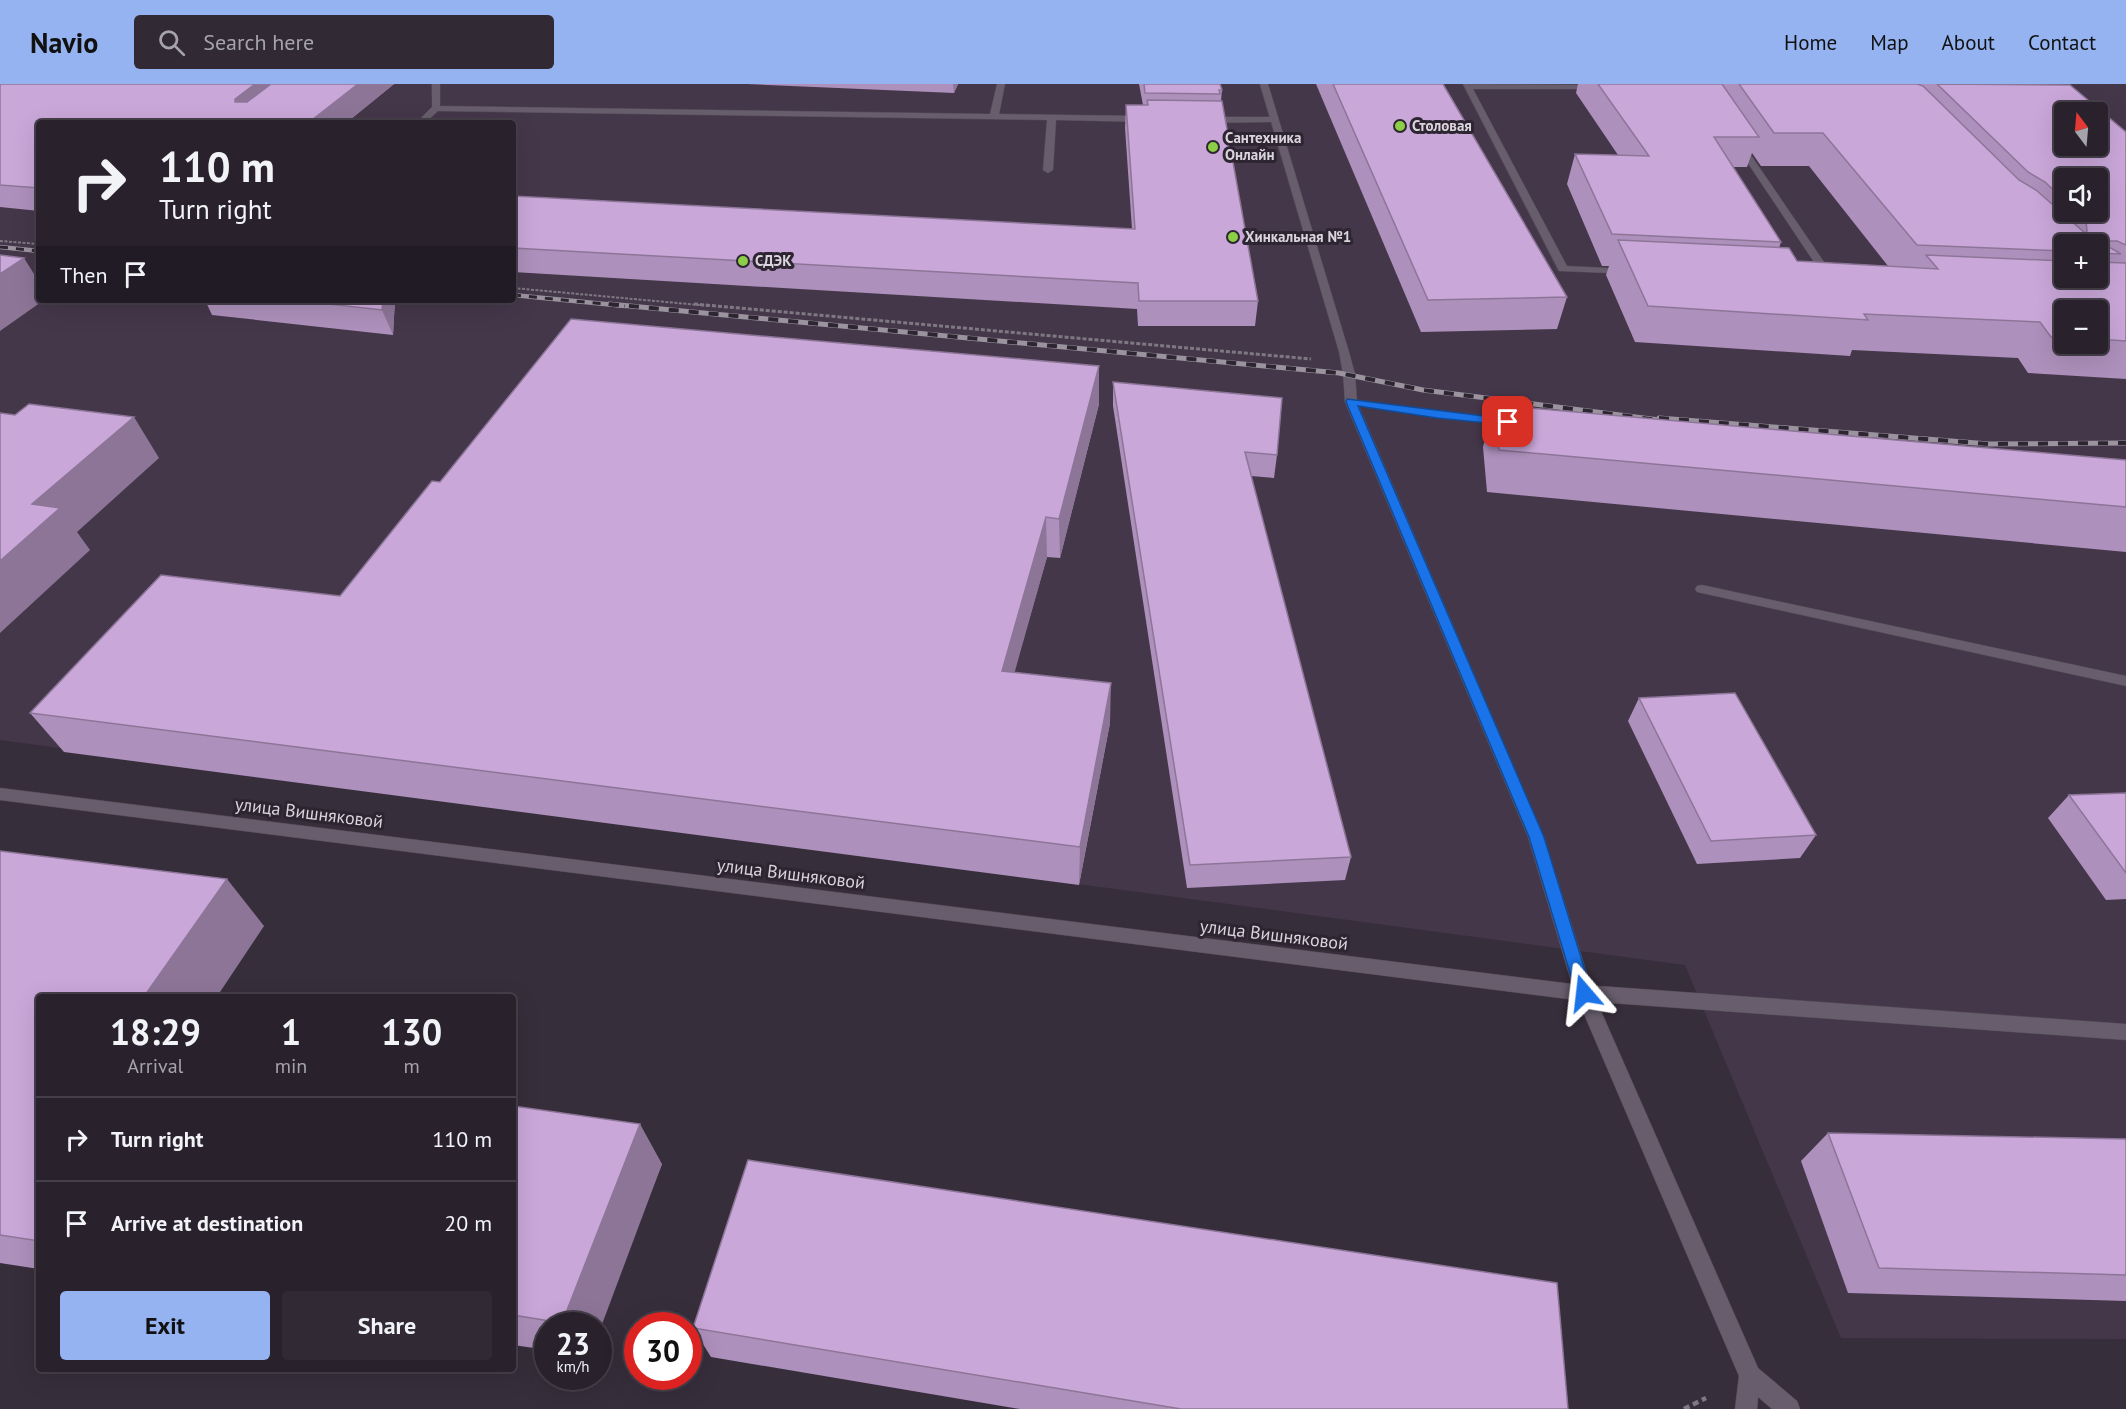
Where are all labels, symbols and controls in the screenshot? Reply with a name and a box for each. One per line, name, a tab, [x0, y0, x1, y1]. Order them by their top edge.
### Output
search box	[134, 15, 554, 69]
text: Navio	[30, 24, 98, 61]
icon: search	[155, 26, 188, 59]
text: Search here	[203, 28, 314, 56]
text: Home	[1784, 29, 1837, 56]
text: Map	[1870, 29, 1909, 56]
text: About	[1942, 29, 1995, 56]
text: Contact	[2028, 29, 2096, 56]
north arrow	[2054, 102, 2108, 156]
map controls	[2054, 102, 2108, 354]
place label: Столовая	[1412, 116, 1472, 135]
marker: Столовая	[1393, 119, 1407, 133]
place label: Сантехника Онлайн	[1225, 128, 1301, 164]
text: 110 m	[159, 139, 275, 194]
marker: Сантехника Онлайн	[1206, 140, 1220, 154]
icon: right	[60, 144, 138, 222]
button: sound	[2054, 168, 2108, 222]
text: Turn right	[159, 192, 272, 226]
place label: Хинкальная №1	[1245, 227, 1351, 246]
marker: Хинкальная №1	[1226, 230, 1240, 244]
button: +	[2054, 234, 2108, 288]
place label: СДЭК	[755, 251, 792, 270]
marker: СДЭК	[736, 254, 750, 268]
icon: arrive	[119, 258, 152, 291]
text: Then	[60, 261, 107, 289]
button: −	[2054, 300, 2108, 354]
pin	[1482, 396, 1533, 447]
icon: arrive	[1491, 405, 1524, 438]
street label: улица Вишняковой	[234, 792, 384, 833]
street label: улица Вишняковой	[716, 853, 866, 894]
street label: улица Вишняковой	[1199, 914, 1349, 955]
position arrow	[1552, 961, 1616, 1025]
text: 18:29	[110, 1008, 201, 1055]
text: 1	[281, 1008, 301, 1055]
text: 130	[381, 1008, 442, 1055]
text: Arrival	[127, 1053, 183, 1079]
text: min	[275, 1053, 307, 1079]
text: m	[404, 1053, 420, 1079]
icon: right	[60, 1123, 93, 1156]
text: Turn right	[111, 1125, 203, 1153]
text: 110 m	[432, 1125, 492, 1153]
icon: arrive	[60, 1207, 93, 1240]
text: Arrive at destination	[111, 1209, 303, 1237]
text: 20 m	[444, 1209, 492, 1237]
button: Exit	[60, 1291, 270, 1360]
button: Share	[282, 1291, 492, 1360]
speed limit sign: 30	[624, 1312, 702, 1390]
text: 23	[556, 1324, 590, 1363]
text: km/h	[557, 1357, 589, 1376]

